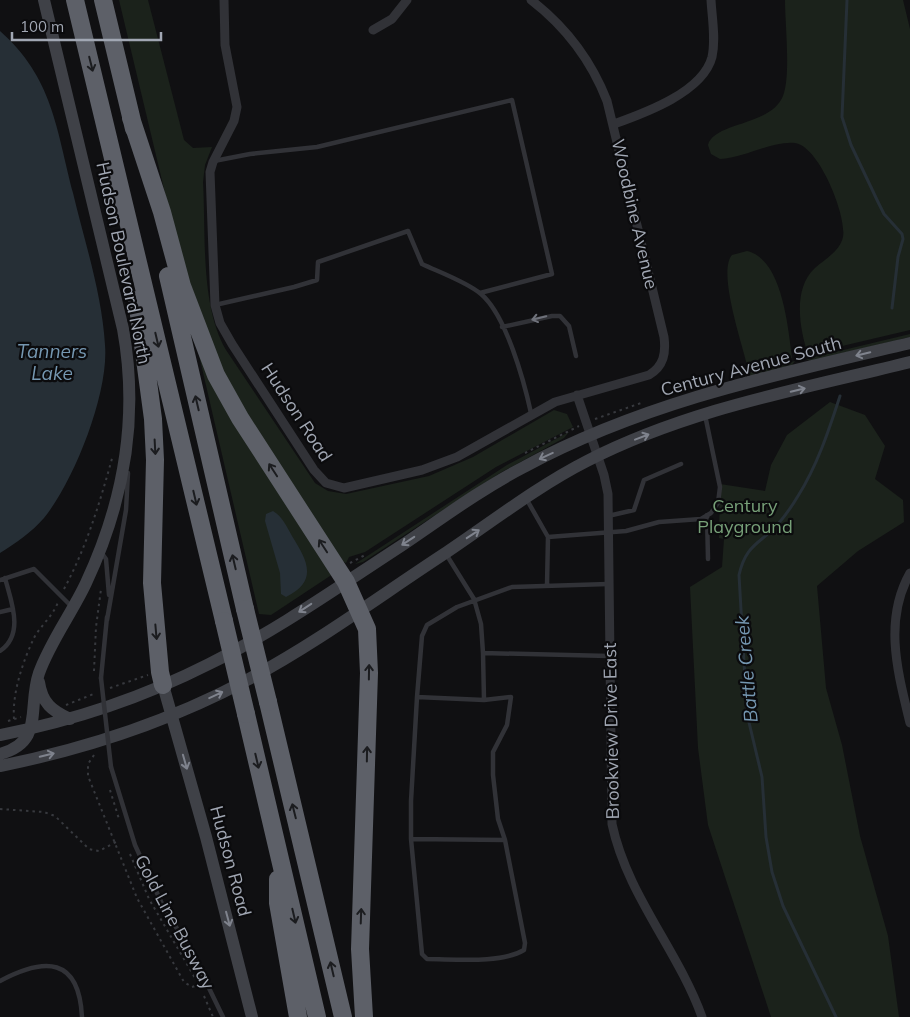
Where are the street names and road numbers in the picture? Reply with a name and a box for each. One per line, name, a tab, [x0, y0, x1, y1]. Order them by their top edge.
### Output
street label: Woodbine Avenue	[607, 137, 663, 291]
street label: Hudson Boulevard North	[91, 160, 157, 366]
street label: Century Avenue South	[658, 331, 844, 401]
street label: Hudson Road	[256, 358, 338, 466]
street label: Brookview Drive East	[598, 643, 624, 819]
street label: Hudson Road	[205, 803, 257, 919]
street label: Gold Line Busway	[130, 851, 220, 994]

